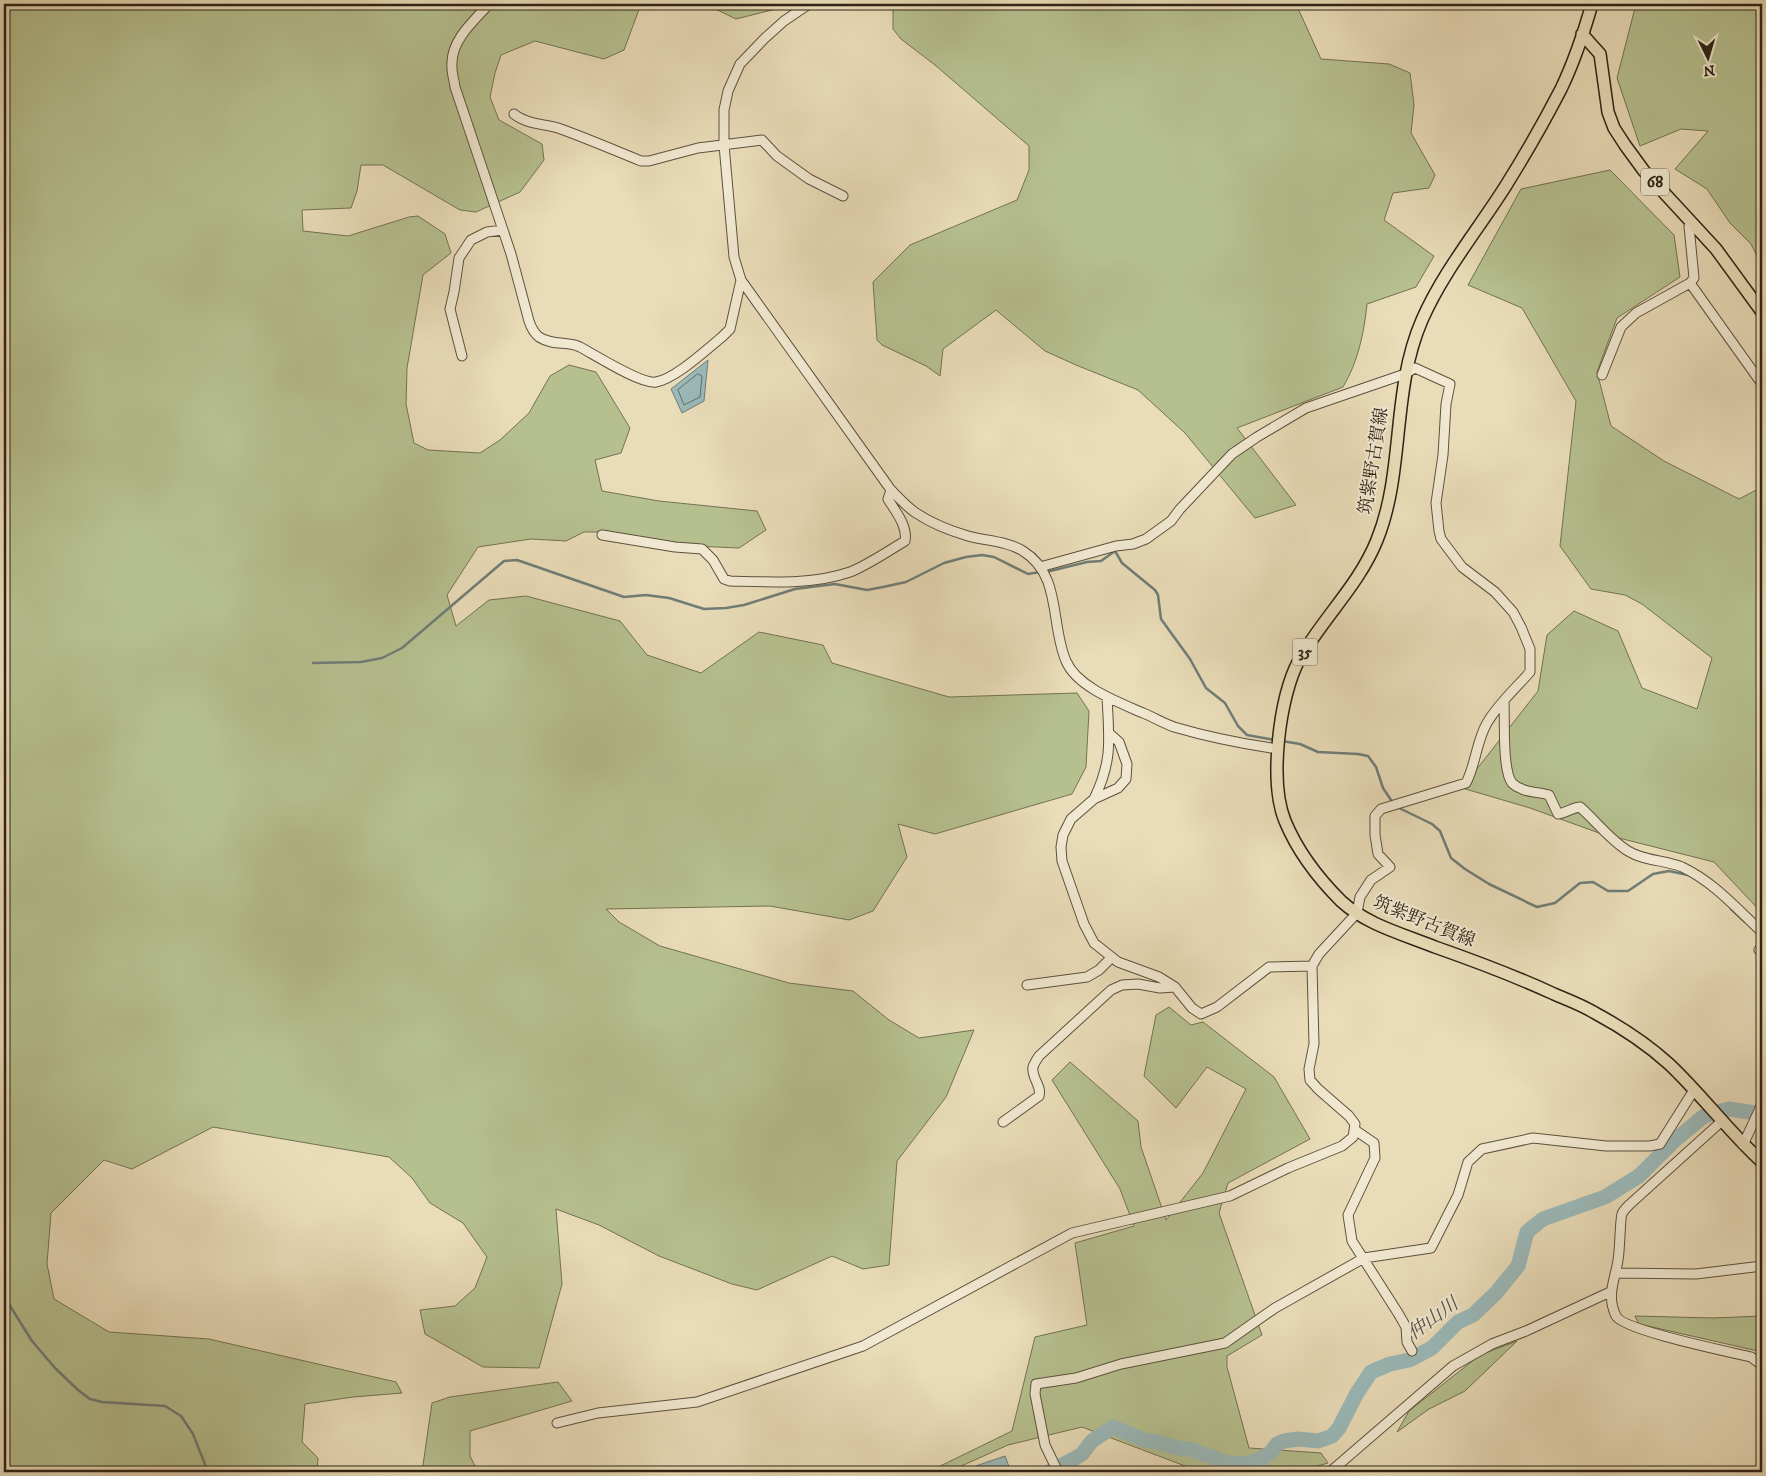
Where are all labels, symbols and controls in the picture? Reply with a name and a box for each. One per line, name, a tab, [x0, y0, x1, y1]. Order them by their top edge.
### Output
north arrow	[1684, 32, 1734, 82]
text: N	[1702, 60, 1716, 79]
road number: 68	[1641, 168, 1669, 196]
street label: 筑紫野古賀線	[1355, 406, 1393, 516]
road number: 35	[1292, 638, 1318, 666]
street label: 筑紫野古賀線	[1370, 892, 1478, 952]
water label: 仲山川	[1403, 1292, 1464, 1345]

